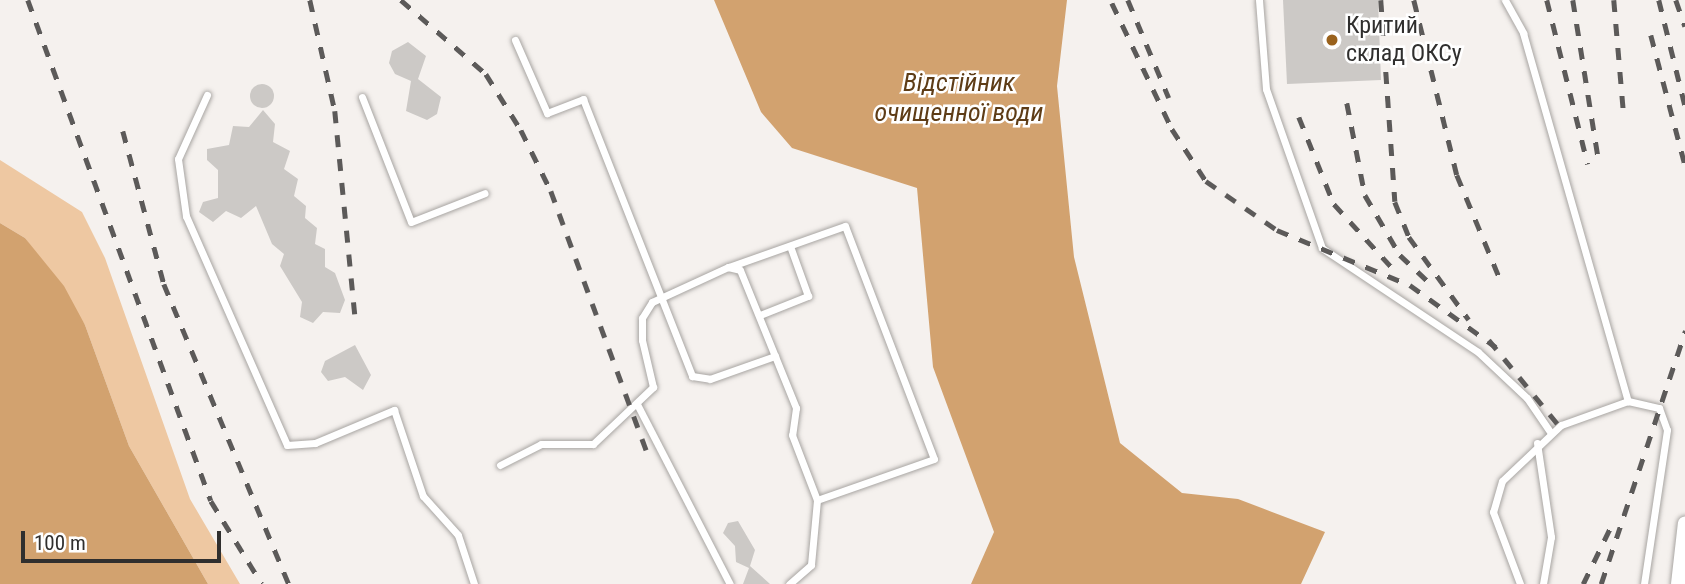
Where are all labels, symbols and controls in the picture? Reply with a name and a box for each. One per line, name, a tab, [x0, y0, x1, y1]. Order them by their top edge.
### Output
place label: Критий склад ОКСу	[1346, 12, 1462, 68]
marker: Критий склад ОКСу	[1324, 32, 1340, 48]
water label: Відстійник очищенної води	[875, 67, 1043, 128]
scale bar	[24, 518, 224, 562]
text: 100 m	[34, 531, 86, 555]

